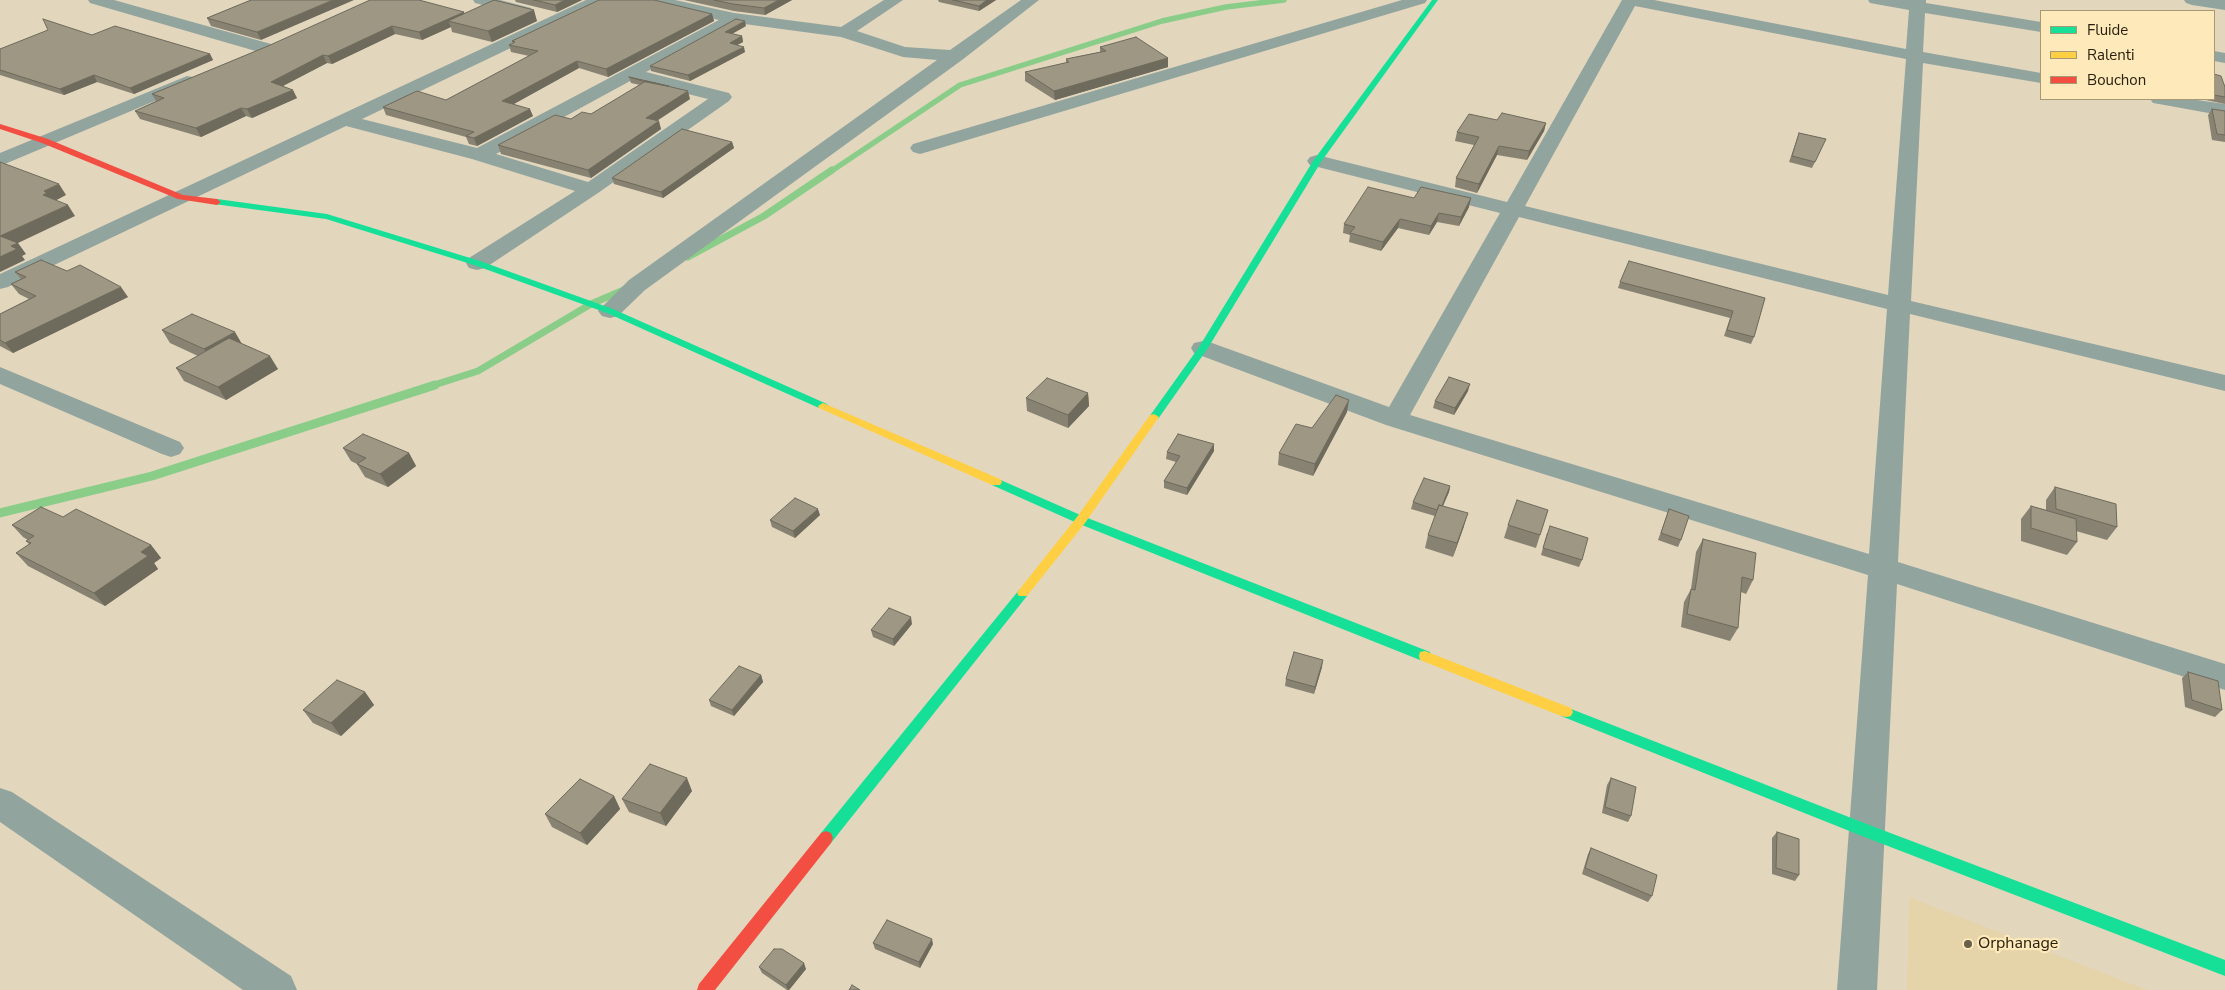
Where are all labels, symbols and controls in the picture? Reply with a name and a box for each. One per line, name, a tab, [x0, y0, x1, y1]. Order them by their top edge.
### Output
legend	[2040, 10, 2215, 100]
text: Fluide	[2087, 20, 2128, 40]
text: Ralenti	[2087, 45, 2135, 65]
text: Bouchon	[2087, 70, 2146, 90]
place label: Orphanage	[1978, 934, 2058, 954]
marker: Orphanage	[1962, 938, 1974, 950]

